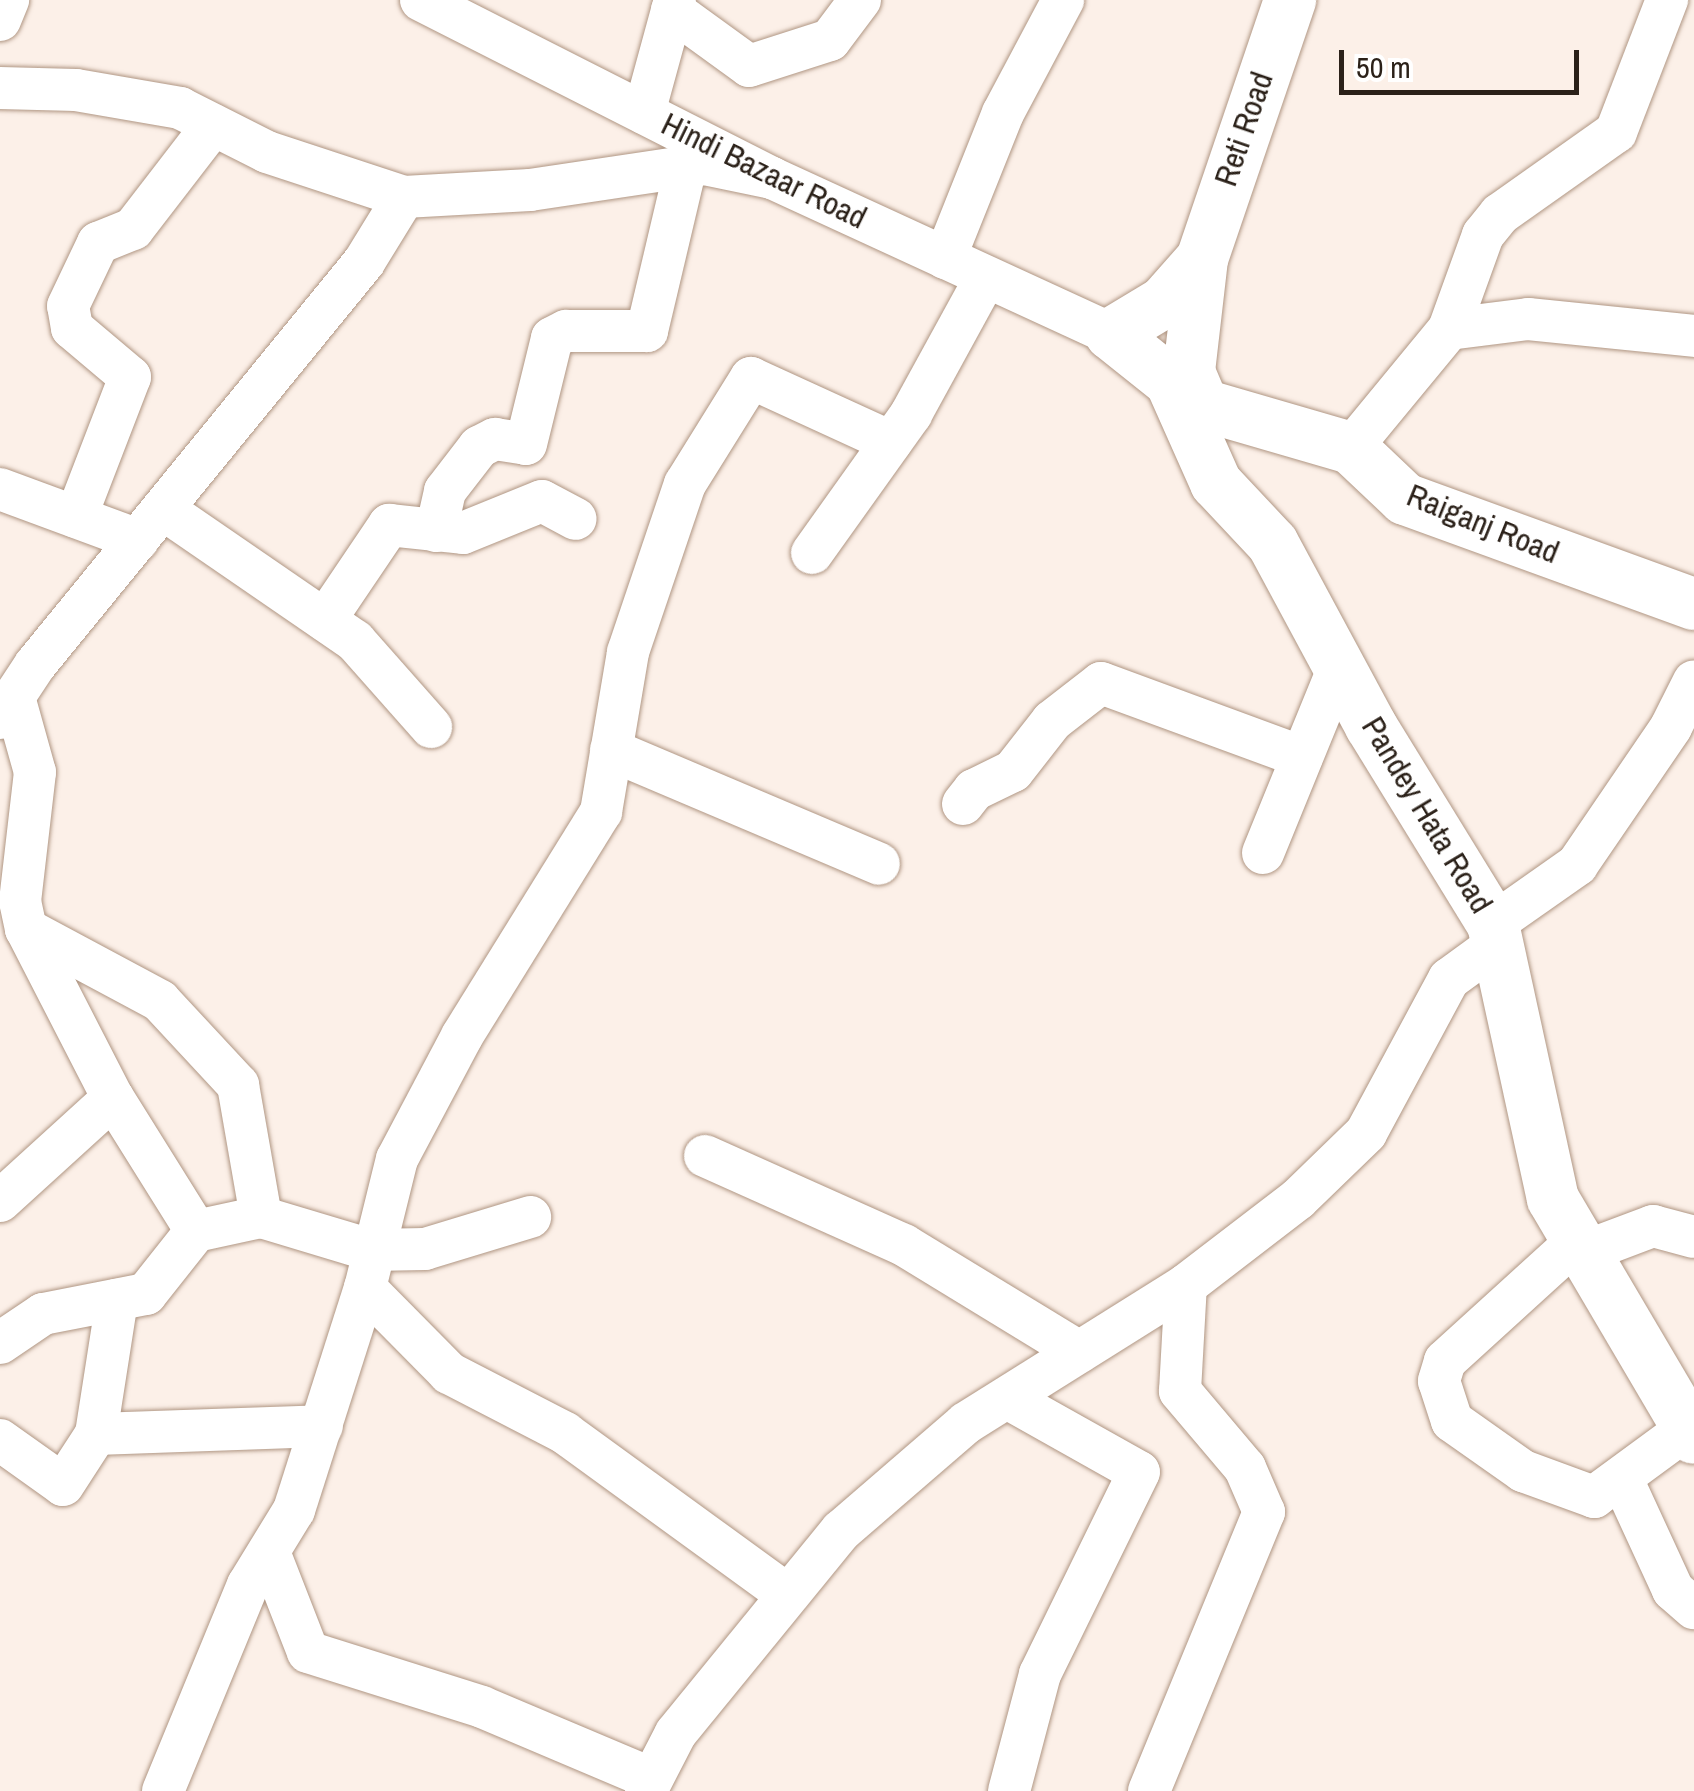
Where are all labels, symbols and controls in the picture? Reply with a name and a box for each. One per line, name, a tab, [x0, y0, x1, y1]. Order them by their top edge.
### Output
scale bar	[1344, 30, 1584, 92]
text: 50 m	[1356, 47, 1411, 87]
street label: Reti Road	[1207, 67, 1281, 191]
street label: Hindi Bazaar Road	[655, 105, 873, 237]
street label: Raiganj Road	[1401, 476, 1565, 572]
street label: Pandey Hata Road	[1353, 710, 1501, 920]

